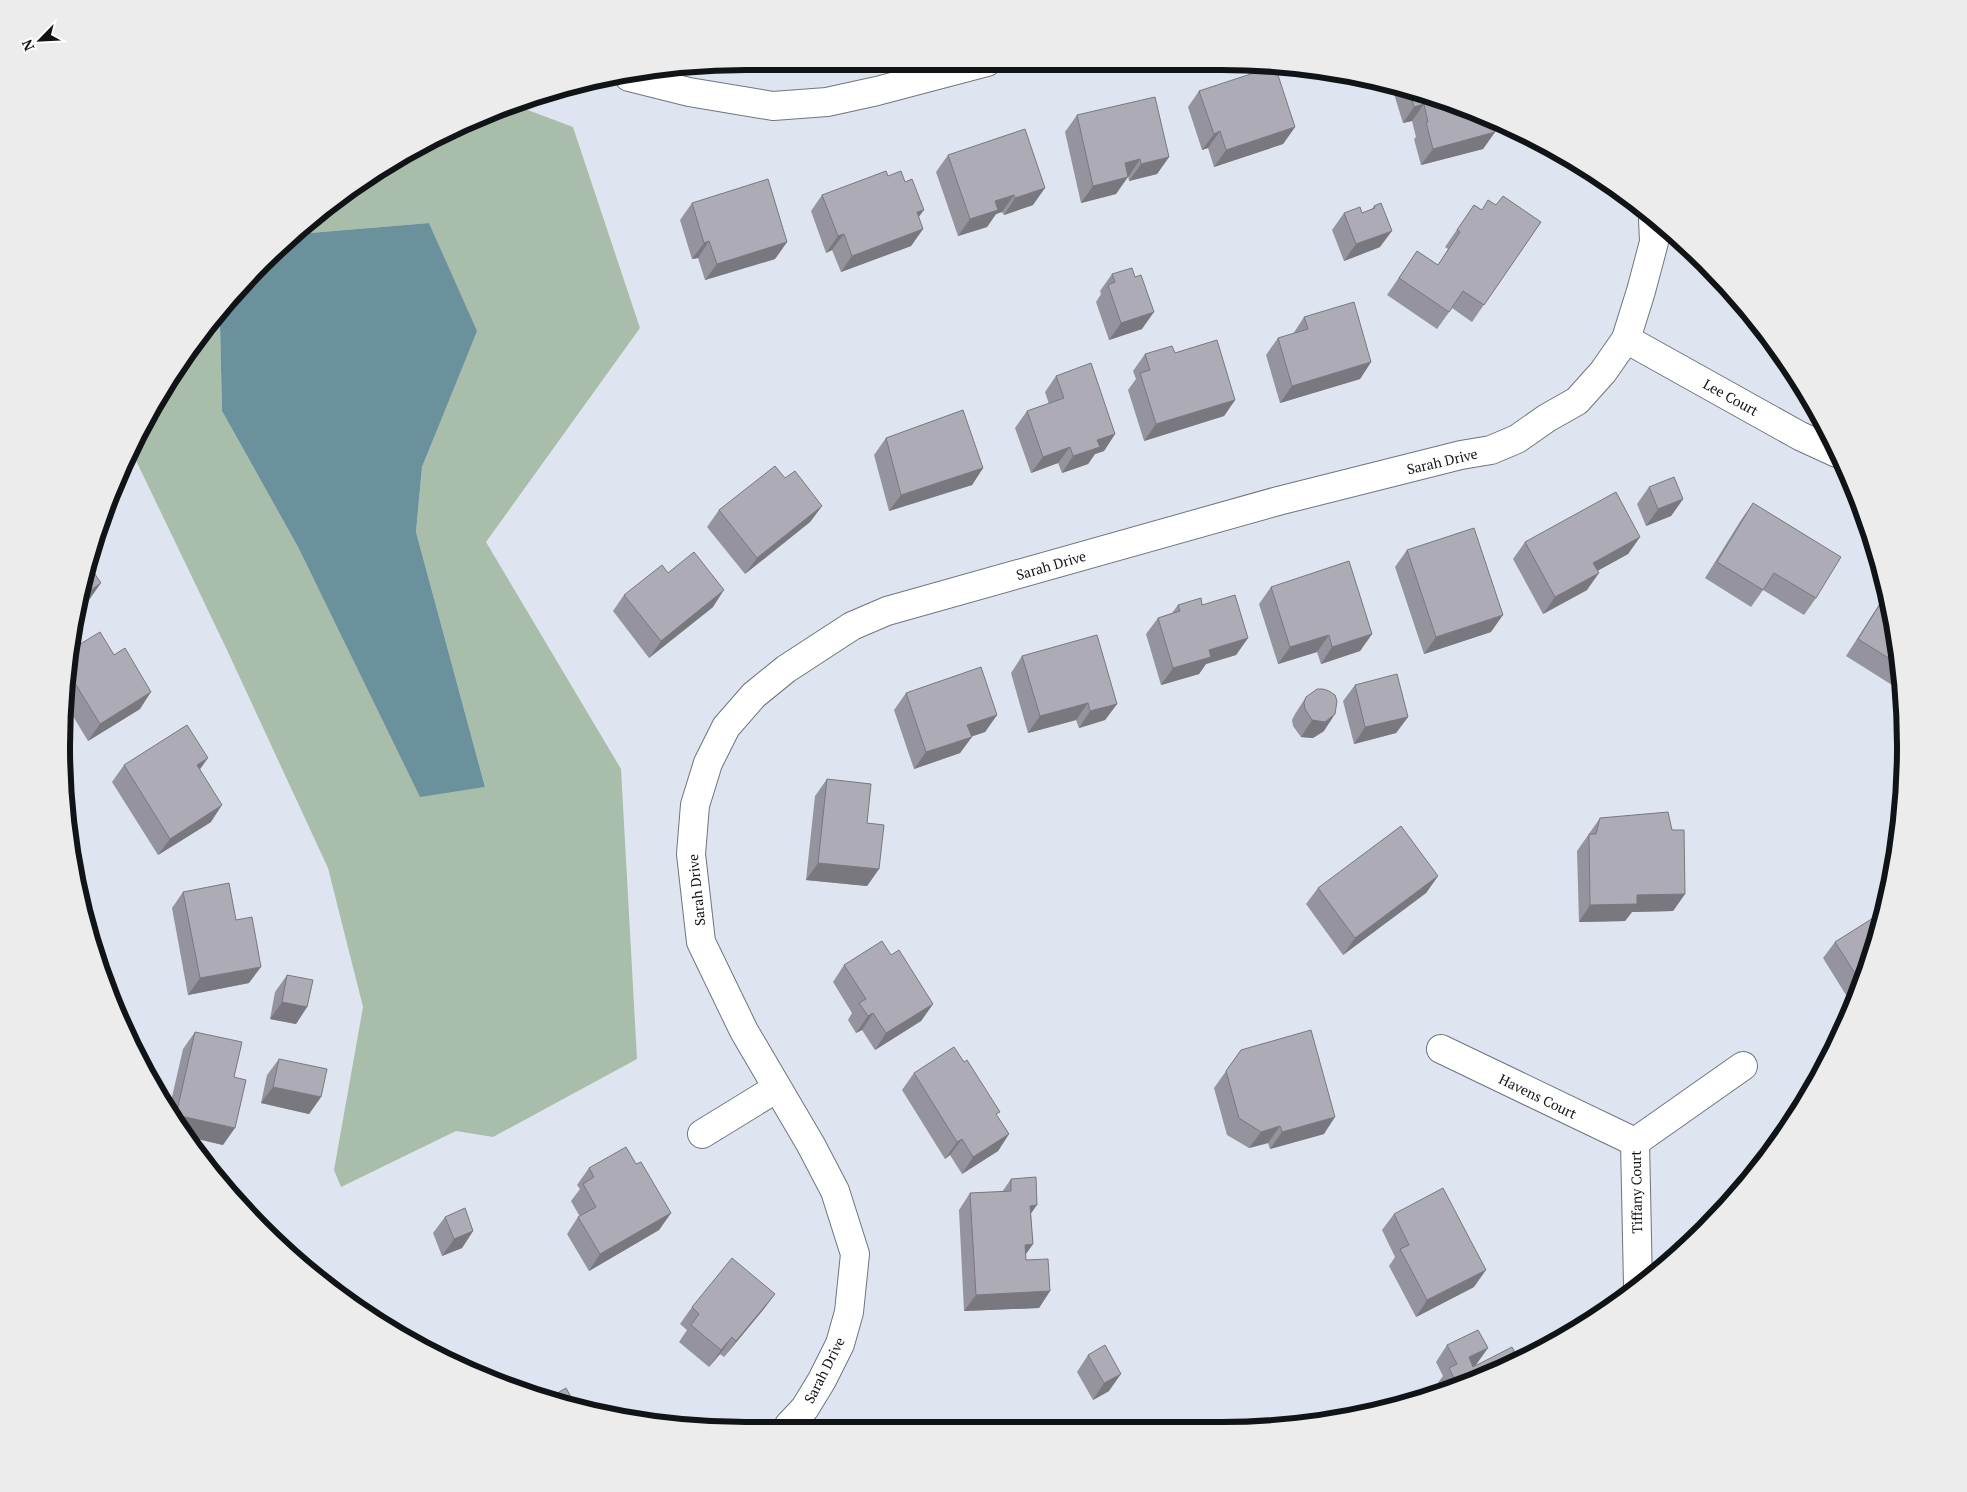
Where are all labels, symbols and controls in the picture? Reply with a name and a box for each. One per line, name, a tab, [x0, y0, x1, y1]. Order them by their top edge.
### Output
north arrow	[15, 15, 65, 65]
text: N	[17, 36, 39, 54]
street label: Lee Court	[1700, 374, 1763, 420]
street label: Sarah Drive	[1405, 444, 1479, 478]
street label: Sarah Drive	[1014, 546, 1088, 584]
street label: Sarah Drive	[683, 853, 709, 927]
street label: Havens Court	[1496, 1069, 1581, 1123]
street label: Tiffany Court	[1626, 1149, 1646, 1234]
street label: Sarah Drive	[799, 1334, 849, 1406]

